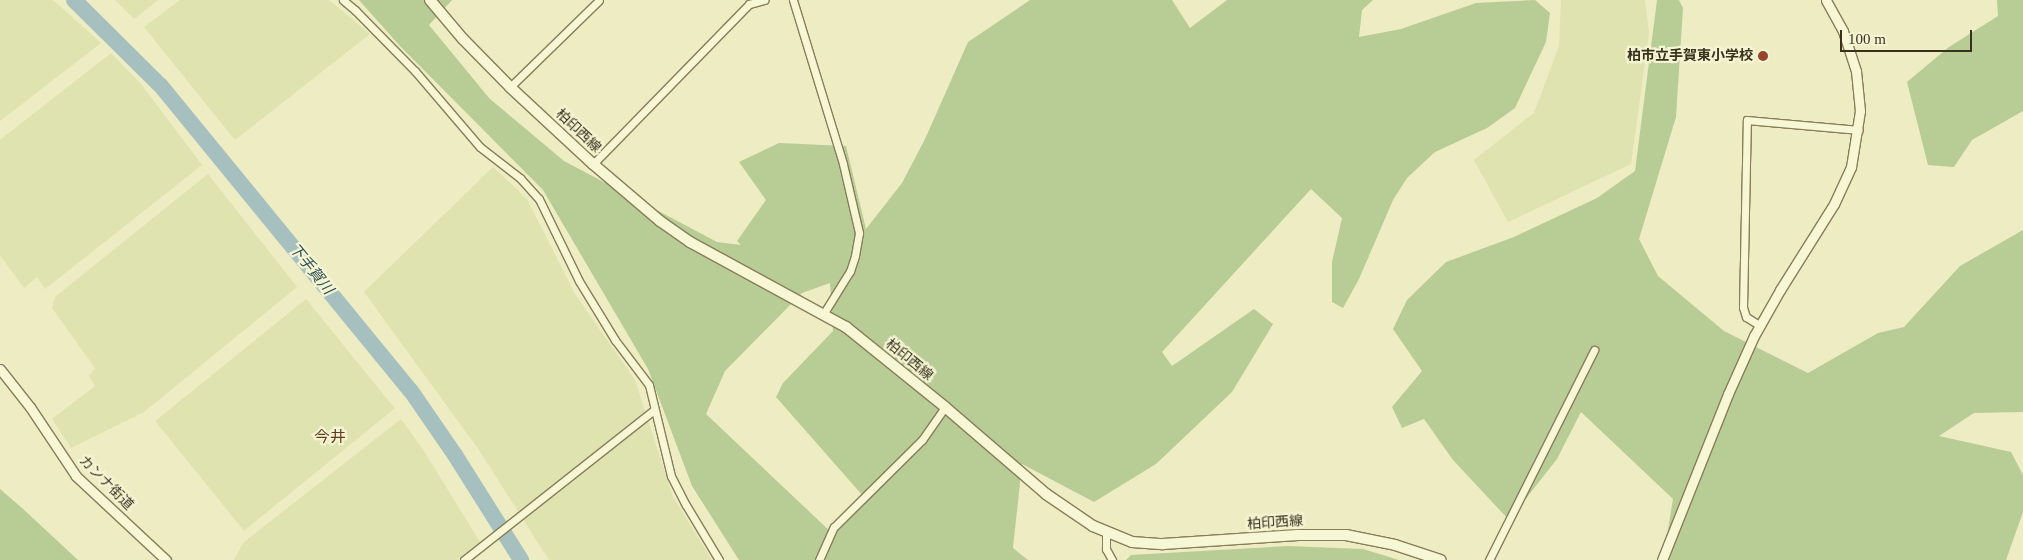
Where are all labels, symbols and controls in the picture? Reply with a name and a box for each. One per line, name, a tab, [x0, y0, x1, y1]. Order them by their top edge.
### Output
scale bar	[1843, 20, 1976, 52]
text: 100 m	[1848, 31, 1886, 47]
place label: 柏市立手賀東小学校	[1627, 48, 1753, 64]
marker: 柏市立手賀東小学校	[1757, 50, 1769, 62]
street label: 柏印西線	[552, 106, 604, 156]
water label: 下手賀川	[285, 240, 337, 298]
street label: 柏印西線	[882, 336, 936, 384]
district label: 今井	[314, 427, 346, 447]
street label: カンナ街道	[75, 452, 137, 514]
street label: 柏印西線	[1246, 513, 1304, 533]

